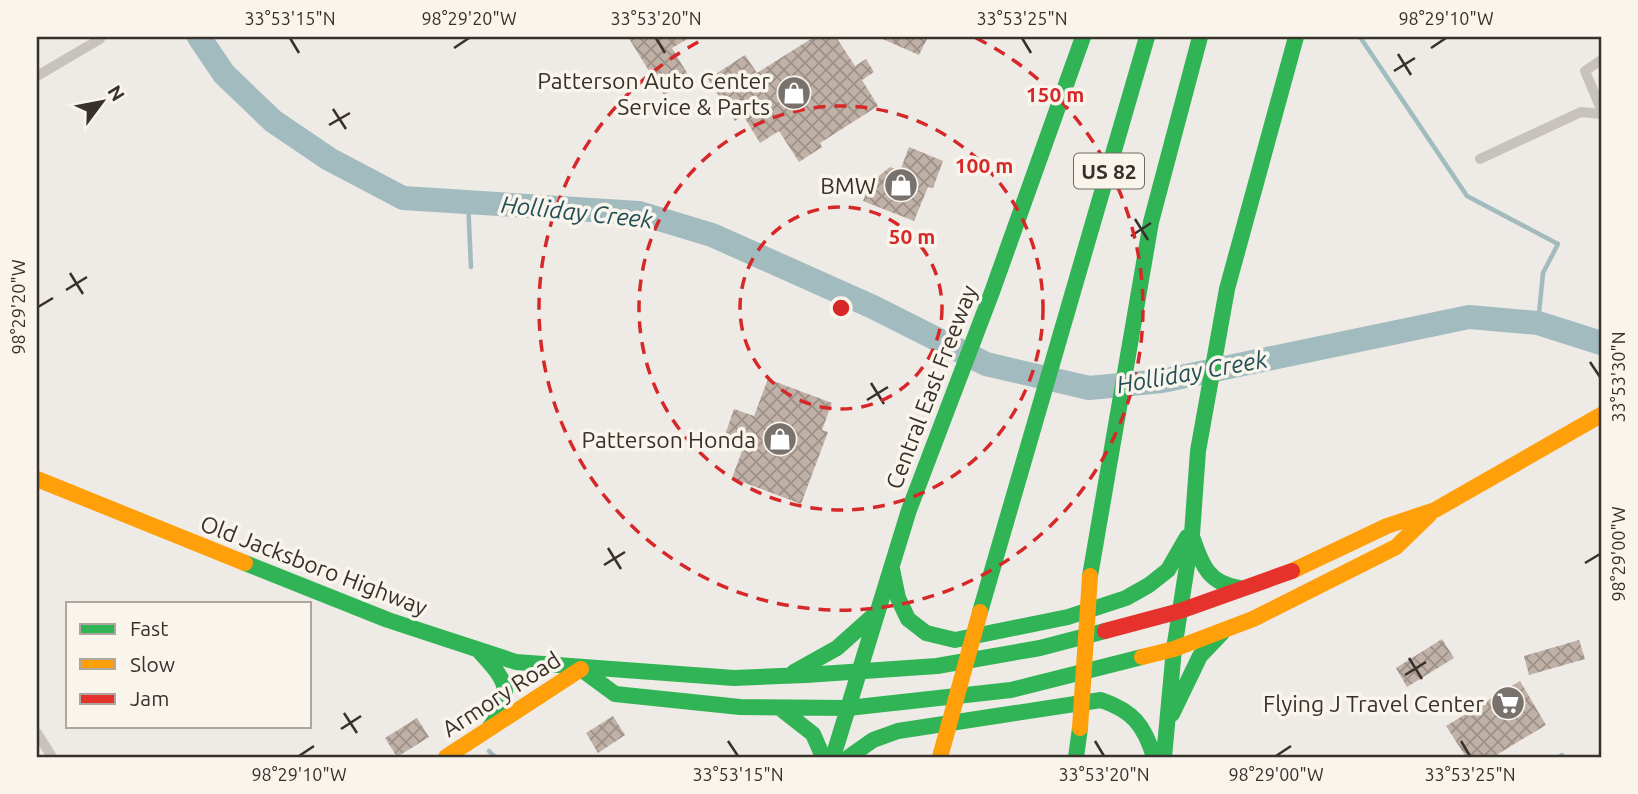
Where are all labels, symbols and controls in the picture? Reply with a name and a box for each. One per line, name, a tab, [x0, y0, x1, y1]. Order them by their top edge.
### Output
text: 33°53'15"N	[244, 8, 336, 28]
text: 98°29'20"W	[421, 8, 517, 28]
text: 33°53'20"N	[610, 8, 702, 28]
text: 33°53'25"N	[976, 8, 1068, 28]
text: 98°29'10"W	[1398, 8, 1494, 28]
north arrow	[66, 66, 136, 136]
place label: Patterson Auto Center Service & Parts	[537, 68, 770, 119]
shop icon: Patterson Auto Center Service & Parts	[775, 74, 813, 112]
text: N	[103, 81, 130, 105]
text: 150 m	[1026, 82, 1084, 106]
text: 100 m	[955, 153, 1013, 177]
road number: US 82	[1074, 154, 1144, 188]
shop icon: BMW	[882, 166, 920, 204]
place label: BMW	[820, 173, 876, 198]
water label: Holliday Creek	[500, 191, 655, 233]
text: 50 m	[889, 224, 935, 248]
text: 98°29'20"W	[8, 259, 28, 355]
street label: Central East Freeway	[881, 282, 981, 492]
centre of rings	[829, 296, 853, 320]
text: 33°53'30"N	[1608, 331, 1628, 423]
water label: Holliday Creek	[1115, 345, 1270, 399]
shop icon: Patterson Honda	[761, 420, 799, 458]
place label: Patterson Honda	[581, 427, 756, 452]
text: 98°29'00"W	[1608, 506, 1628, 602]
street label: Old Jacksboro Highway	[197, 510, 431, 620]
legend	[66, 602, 312, 728]
text: Fast	[130, 616, 168, 640]
street label: Armory Road	[437, 647, 565, 741]
text: Slow	[130, 652, 175, 676]
supermarket icon: Flying J Travel Center	[1489, 684, 1527, 722]
text: Jam	[130, 686, 169, 710]
place label: Flying J Travel Center	[1263, 691, 1484, 716]
text: 98°29'10"W	[251, 764, 347, 784]
text: 33°53'15"N	[692, 764, 784, 784]
text: 33°53'20"N	[1058, 764, 1150, 784]
text: 98°29'00"W	[1228, 764, 1324, 784]
text: 33°53'25"N	[1424, 764, 1516, 784]

